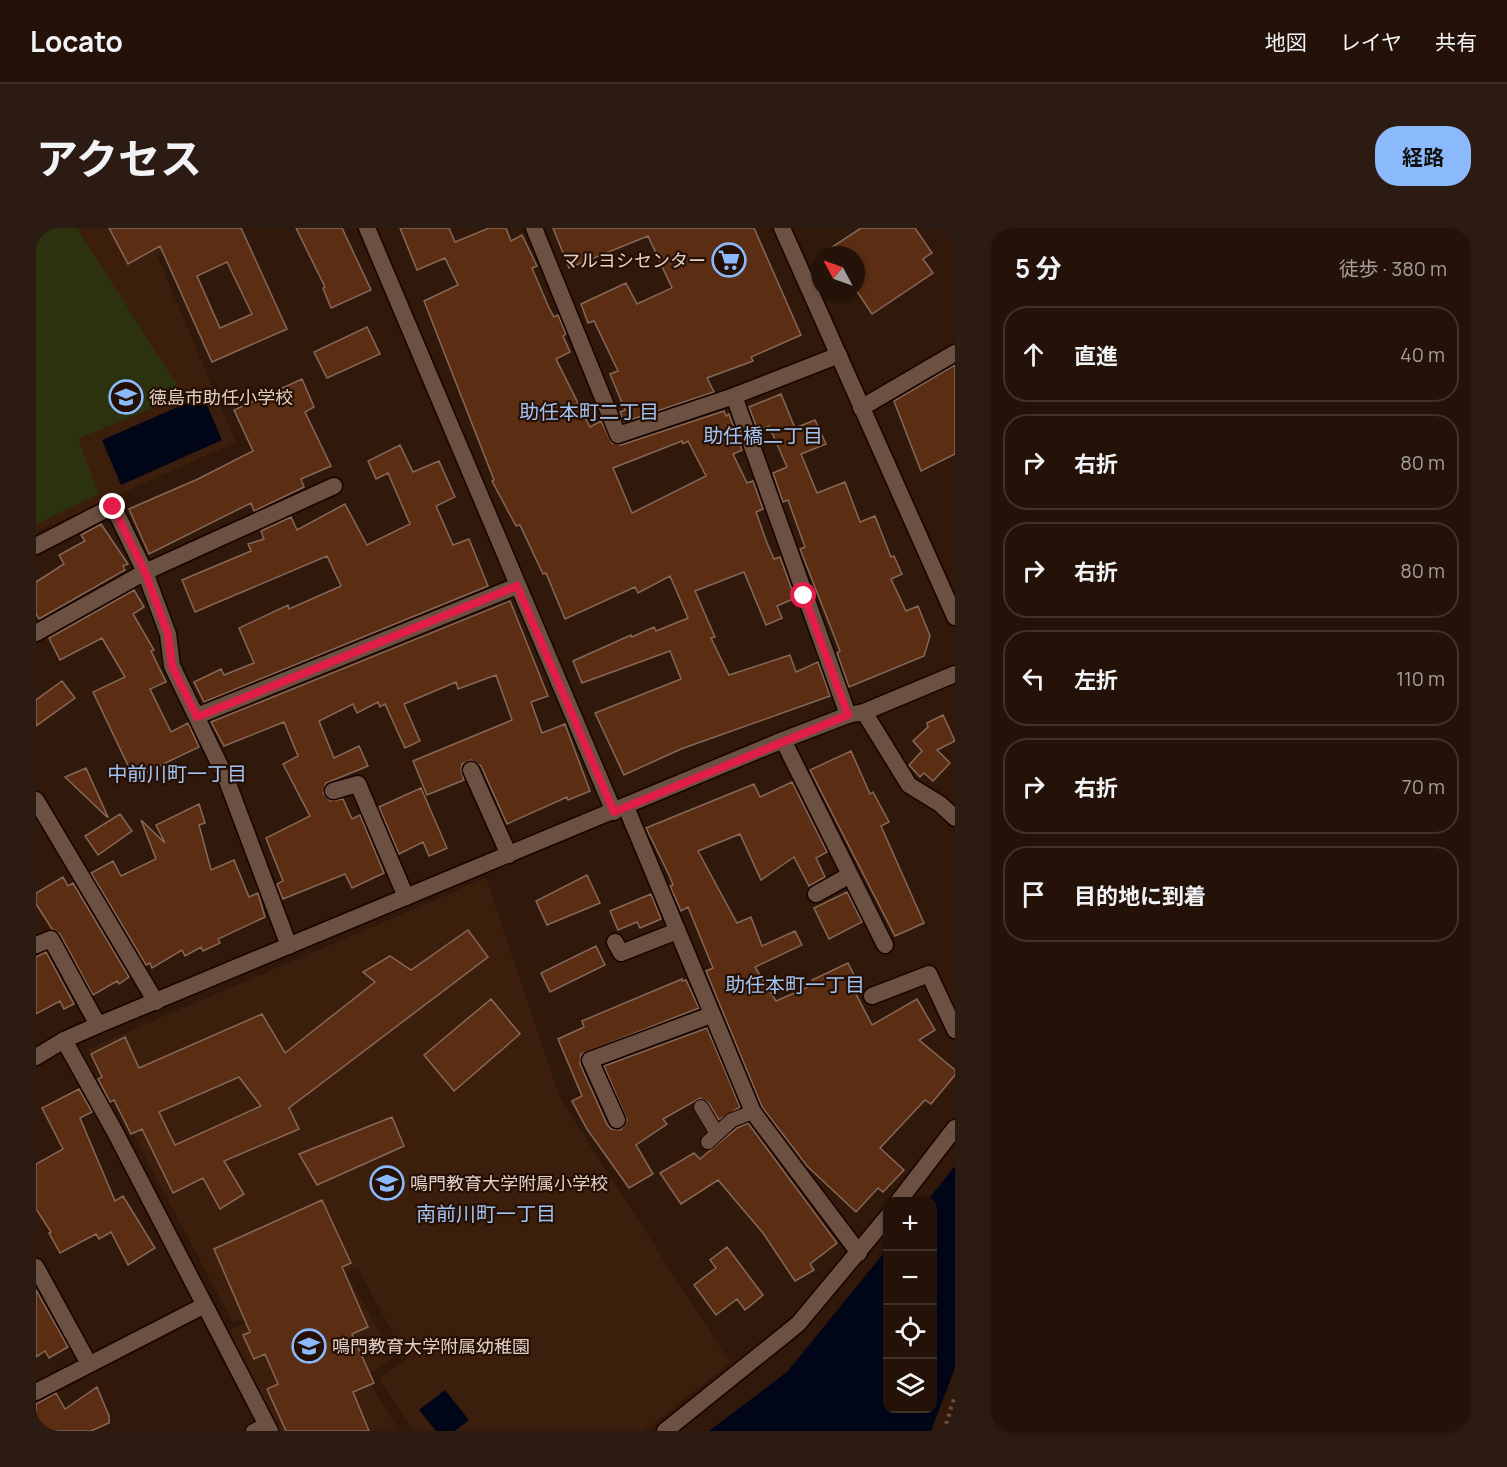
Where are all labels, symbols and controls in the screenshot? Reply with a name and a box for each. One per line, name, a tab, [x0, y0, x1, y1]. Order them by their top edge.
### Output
text: Locato	[30, 22, 123, 60]
text: 地図	[1265, 28, 1307, 56]
text: レイヤ	[1340, 28, 1402, 56]
text: 共有	[1435, 28, 1477, 56]
button: 経路	[1375, 126, 1471, 186]
text: アクセス	[36, 129, 202, 187]
supermarket icon: マルヨシセンター	[711, 242, 747, 278]
north arrow	[811, 246, 865, 300]
place label: マルヨシセンター	[562, 248, 706, 272]
text: 5 分	[1015, 250, 1061, 286]
text: 徒歩 · 380 m	[1339, 255, 1447, 282]
icon: ahead	[1017, 338, 1050, 371]
text: 直進	[1074, 341, 1118, 371]
text: 40 m	[1400, 341, 1445, 368]
school or university icon: 徳島市助任小学校	[108, 379, 144, 415]
place label: 徳島市助任小学校	[149, 385, 293, 409]
district label: 助任本町二丁目	[519, 398, 659, 425]
district label: 助任橋二丁目	[703, 422, 823, 449]
icon: right	[1017, 446, 1050, 479]
text: 右折	[1074, 449, 1118, 479]
text: 80 m	[1400, 449, 1445, 476]
route end	[99, 493, 125, 519]
icon: right	[1017, 554, 1050, 587]
text: 右折	[1074, 557, 1118, 587]
text: 80 m	[1400, 557, 1445, 584]
route start	[790, 582, 816, 608]
icon: left	[1017, 662, 1050, 695]
text: 左折	[1074, 665, 1118, 695]
text: 110 m	[1396, 665, 1445, 692]
district label: 中前川町一丁目	[107, 760, 247, 787]
icon: right	[1017, 770, 1050, 803]
text: 右折	[1074, 773, 1118, 803]
text: 70 m	[1402, 773, 1445, 800]
icon: arrive	[1017, 878, 1050, 911]
text: 目的地に到着	[1074, 881, 1206, 911]
district label: 助任本町一丁目	[725, 971, 865, 998]
school or university icon: 鳴門教育大学附属小学校	[369, 1165, 405, 1201]
place label: 鳴門教育大学附属小学校	[410, 1171, 608, 1195]
map controls	[883, 1197, 937, 1413]
button: +	[883, 1197, 937, 1251]
district label: 南前川町一丁目	[416, 1200, 556, 1227]
button: −	[883, 1251, 937, 1305]
button: locate	[883, 1305, 937, 1359]
school or university icon: 鳴門教育大学附属幼稚園	[291, 1328, 327, 1364]
place label: 鳴門教育大学附属幼稚園	[332, 1334, 530, 1358]
button: layers	[883, 1359, 937, 1413]

